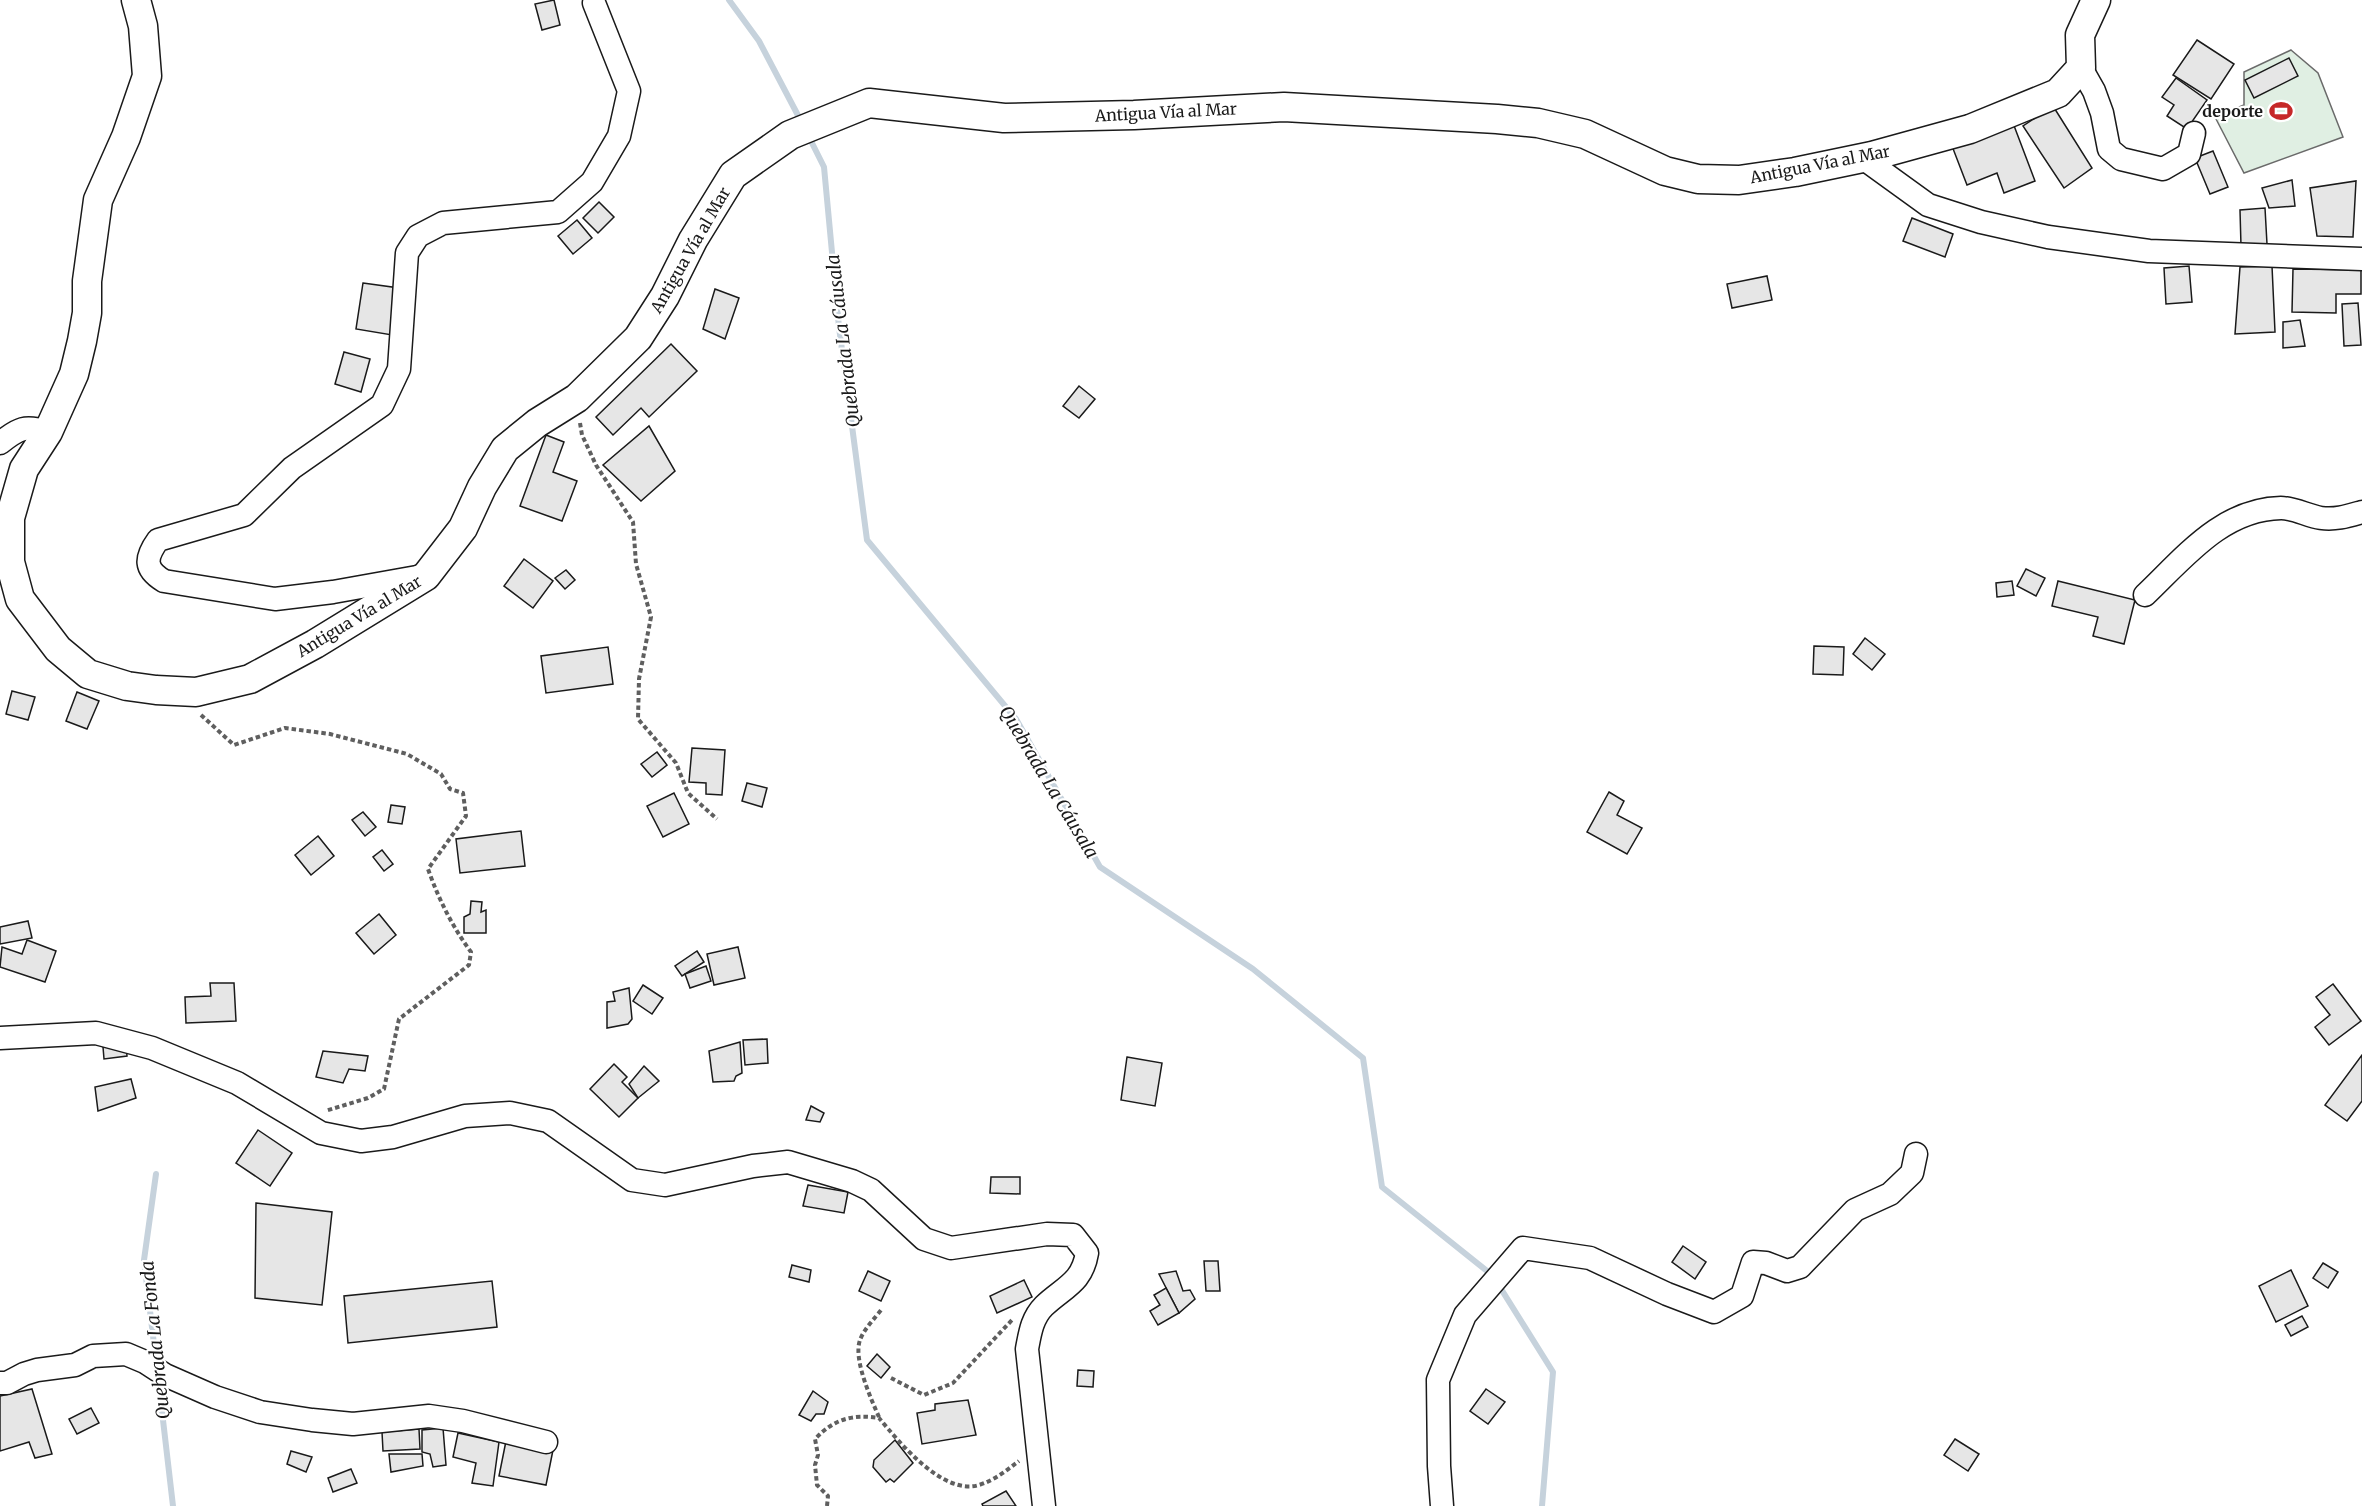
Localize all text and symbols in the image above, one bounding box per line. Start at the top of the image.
street label: Antigua Vía al Mar [1093,98,1238,126]
sports icon: deporte [2268,98,2294,124]
place label: deporte [2202,101,2263,121]
street label: Antigua Vía al Mar [1747,141,1892,188]
street label: Antigua Vía al Mar [645,183,734,317]
water label: Quebrada La Cáusala [821,253,865,429]
street label: Antigua Vía al Mar [292,571,425,662]
water label: Quebrada La Cáusala [994,702,1104,862]
water label: Quebrada La Fonda [135,1260,175,1420]

